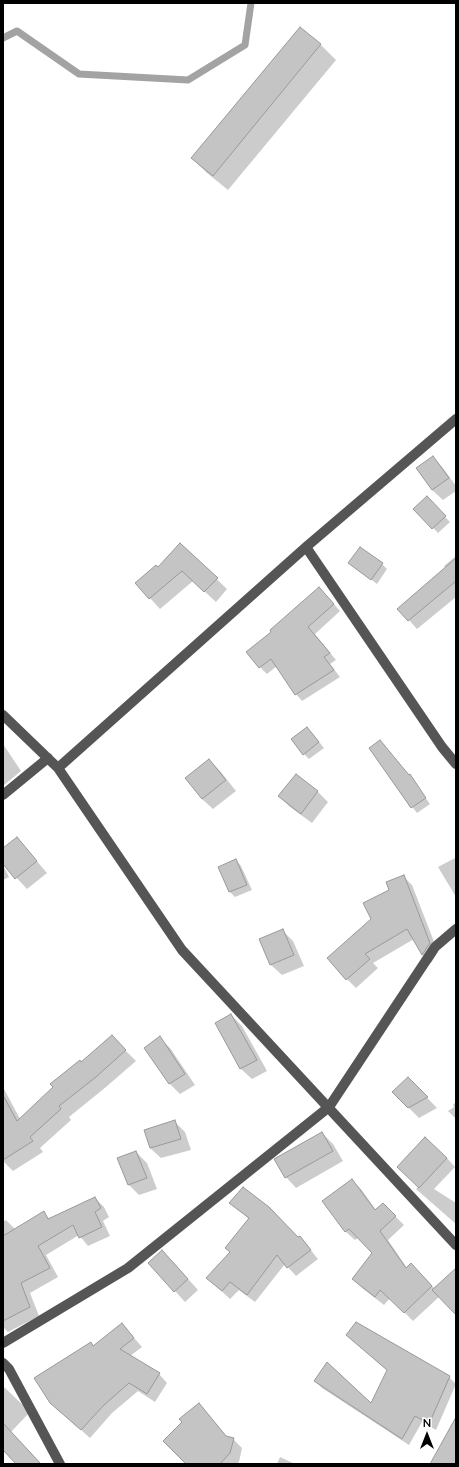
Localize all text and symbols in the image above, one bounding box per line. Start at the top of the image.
north arrow [407,1415,447,1455]
text: N [423,1416,431,1429]

